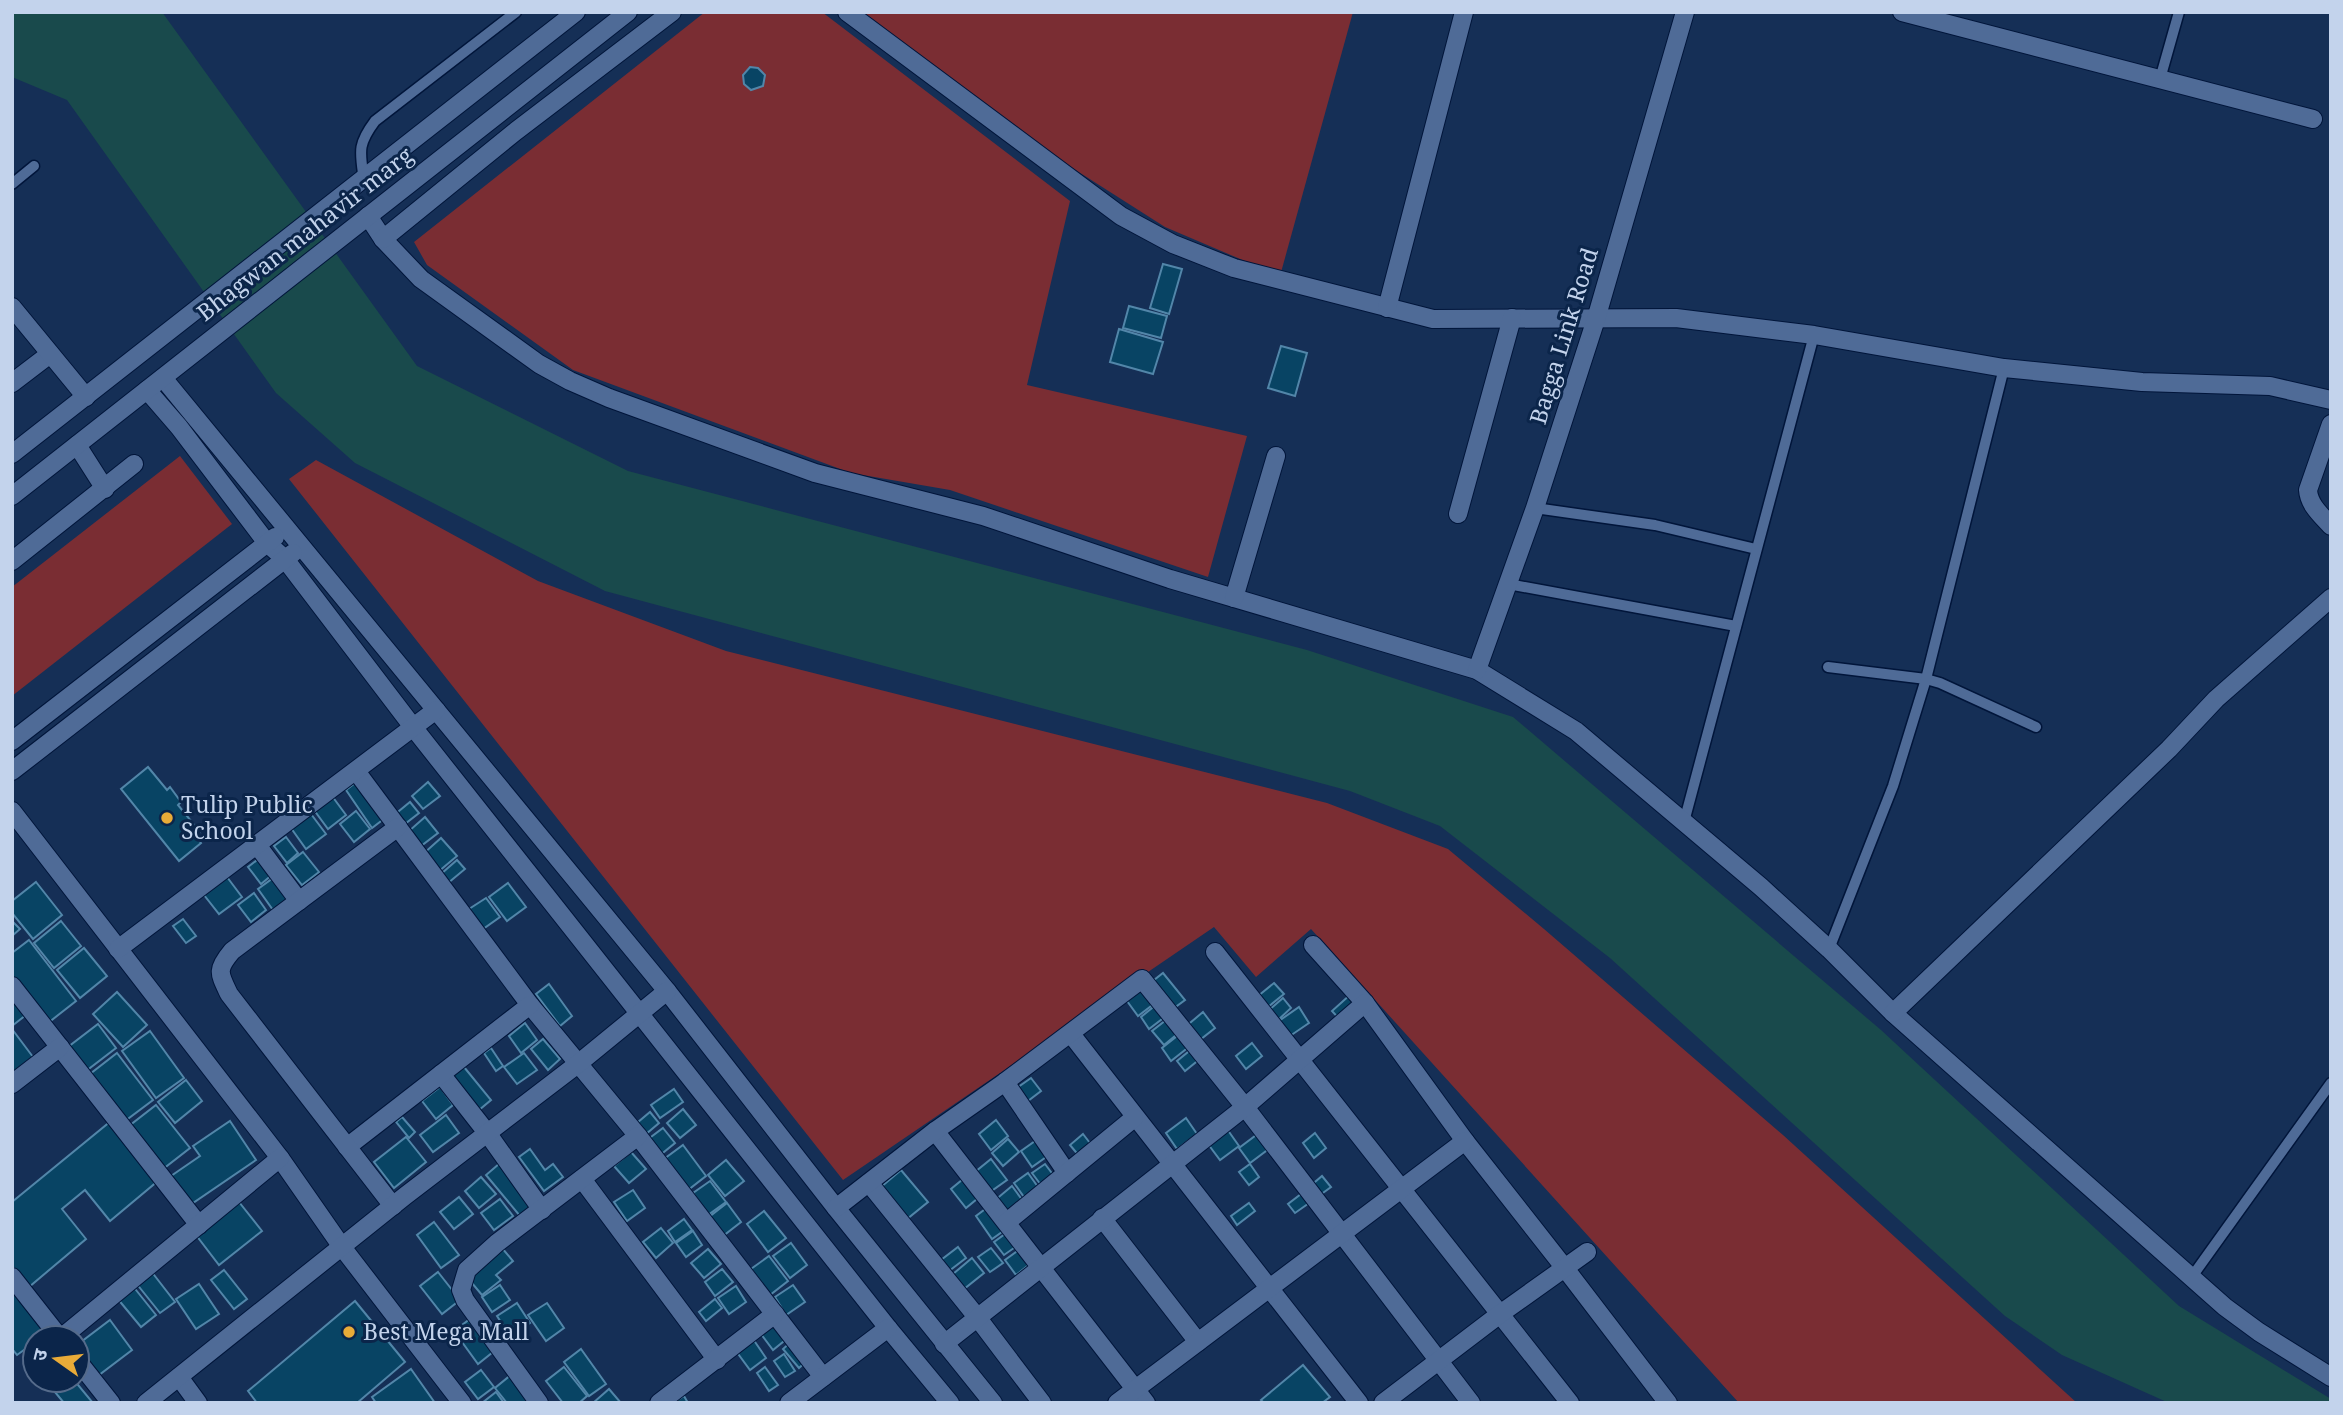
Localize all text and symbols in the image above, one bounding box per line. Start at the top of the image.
street label: Bhagwan mahavir marg [190,138,420,328]
street label: Bagga Link Road [1521,243,1605,428]
place label: Tulip Public School [181,788,313,846]
marker: Tulip Public School [159,810,175,826]
place label: Best Mega Mall [363,1315,529,1347]
north arrow [21,1324,91,1394]
marker: Best Mega Mall [341,1324,357,1340]
text: उ [26,1345,54,1363]

